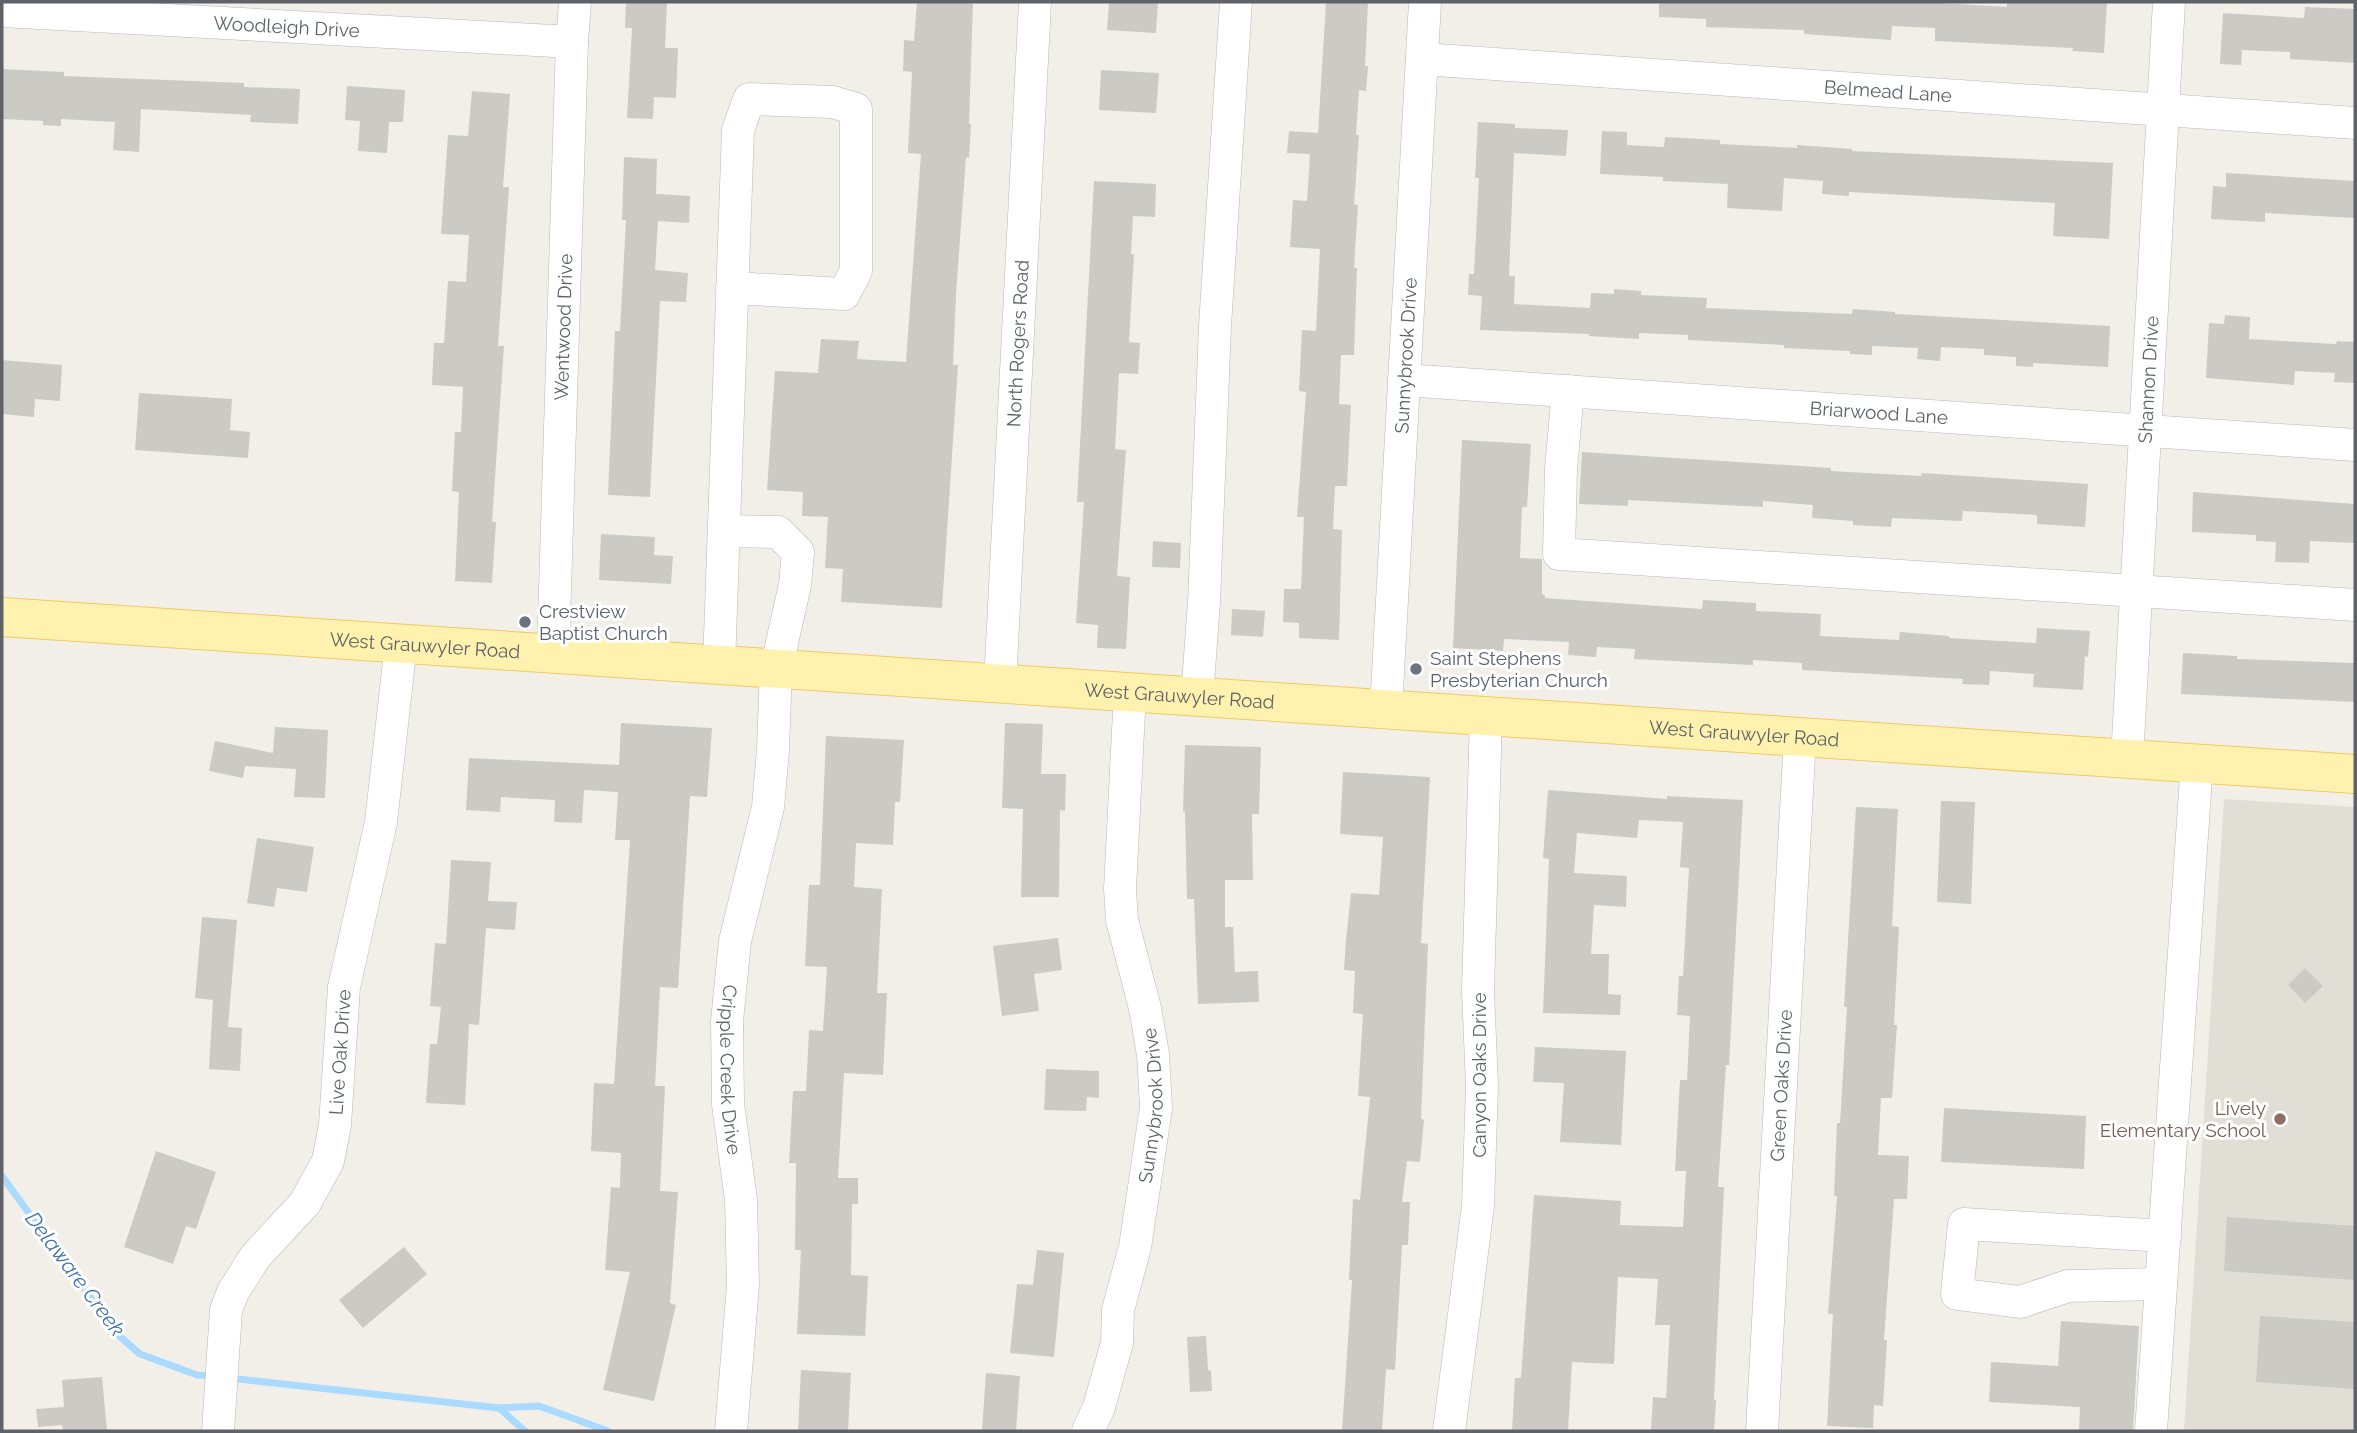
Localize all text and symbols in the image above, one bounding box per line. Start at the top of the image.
street label: Woodleigh Drive [213,12,360,41]
street label: Belmead Lane [1823,76,1953,106]
street label: Wentwood Drive [550,253,576,401]
street label: North Rogers Road [1002,259,1033,428]
street label: Sunnybrook Drive [1390,277,1421,434]
street label: Shannon Drive [2134,315,2163,444]
street label: Briarwood Lane [1809,397,1949,428]
place label: Crestview Baptist Church [539,600,668,644]
marker: Crestview Baptist Church [517,614,533,630]
street label: West Grauwyler Road [329,628,521,663]
place label: Saint Stephens Presbyterian Church [1430,647,1608,691]
marker: Saint Stephens Presbyterian Church [1408,661,1424,677]
street label: West Grauwyler Road [1083,678,1275,713]
street label: West Grauwyler Road [1648,716,1840,751]
street label: Cripple Creek Drive [716,984,746,1156]
street label: Live Oak Drive [325,989,355,1116]
street label: Canyon Oaks Drive [1468,992,1490,1158]
street label: Green Oaks Drive [1766,1009,1796,1162]
street label: Sunnybrook Drive [1134,1026,1167,1185]
place label: Lively Elementary School [2100,1097,2267,1141]
marker: Lively Elementary School [2272,1111,2288,1127]
water label: Delaware Creek [20,1206,130,1341]

